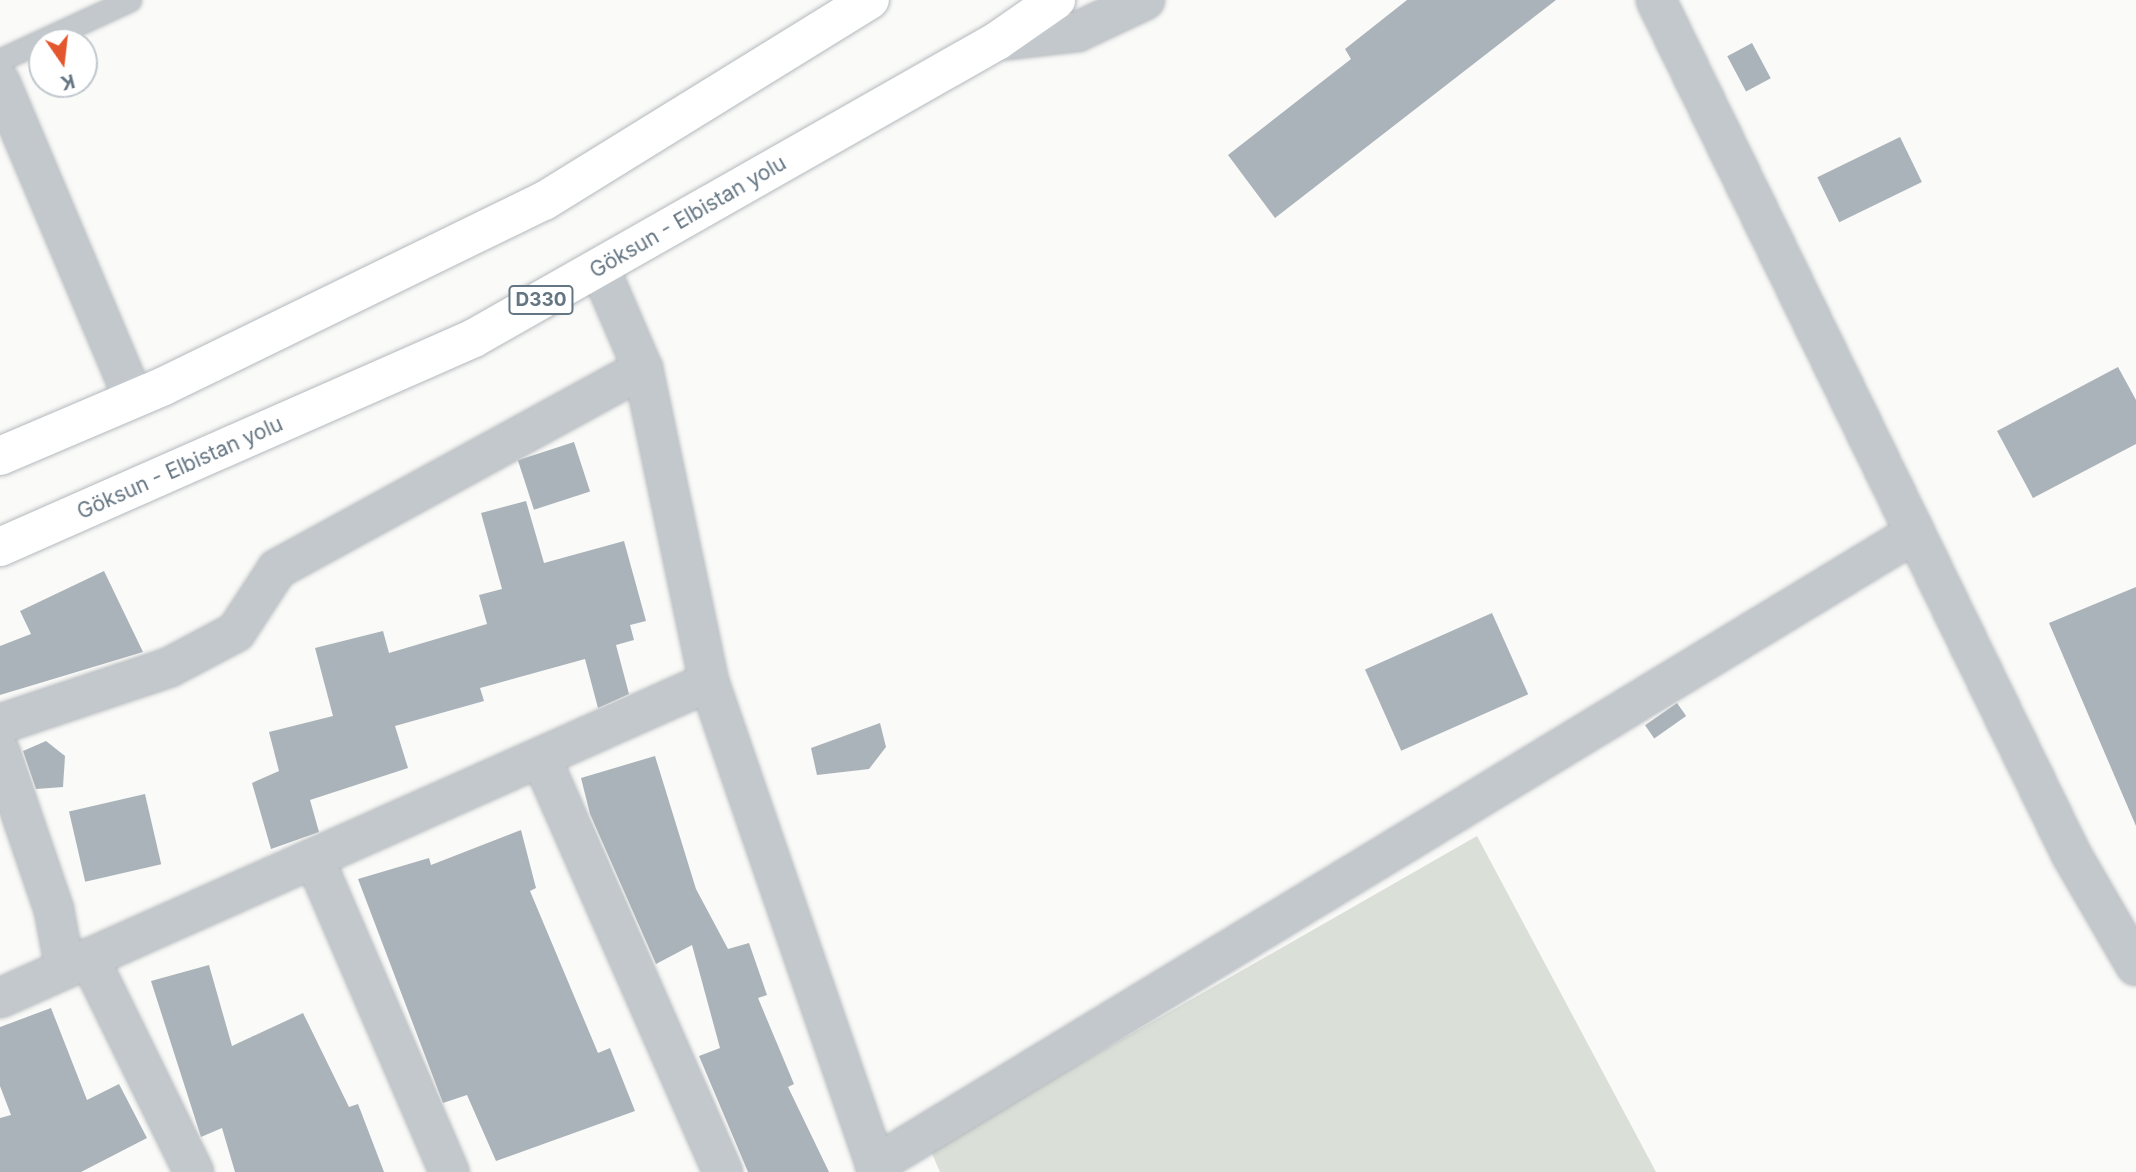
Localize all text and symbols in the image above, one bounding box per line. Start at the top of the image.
north arrow [28,28,98,98]
text: K [58,69,77,95]
street label: Göksun - Elbistan yolu [585,150,791,284]
road number: D330 [508,284,574,316]
street label: Göksun - Elbistan yolu [73,411,287,525]

